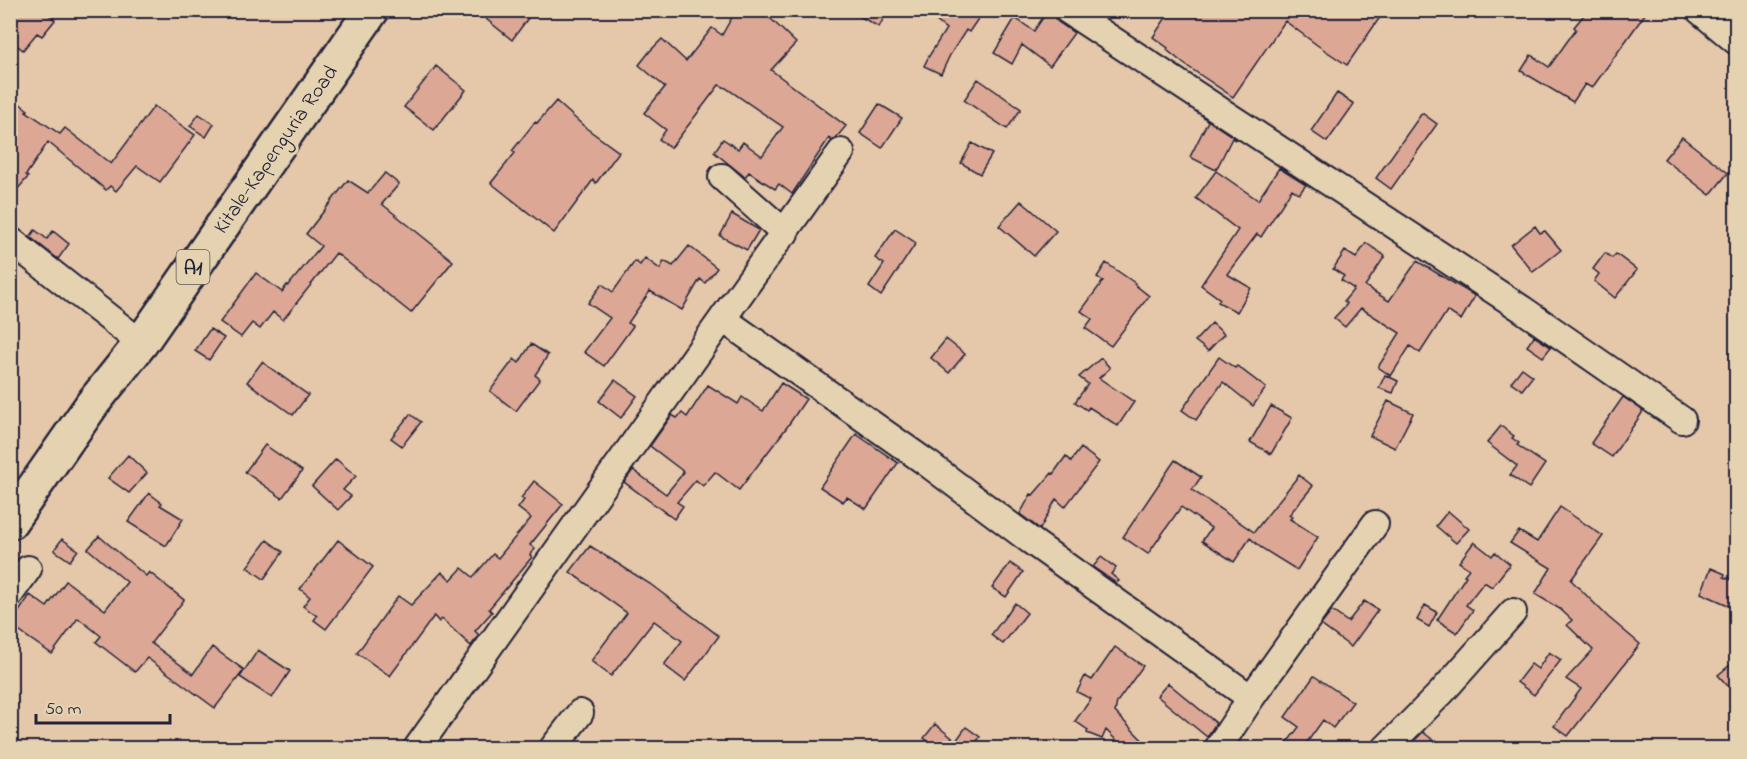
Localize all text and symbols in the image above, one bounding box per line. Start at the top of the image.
street label: Kitale-Kapenguria Road [207,60,348,242]
road number: A1 [176,250,210,284]
scale bar [36,687,170,725]
text: 50 m [45,697,82,723]

